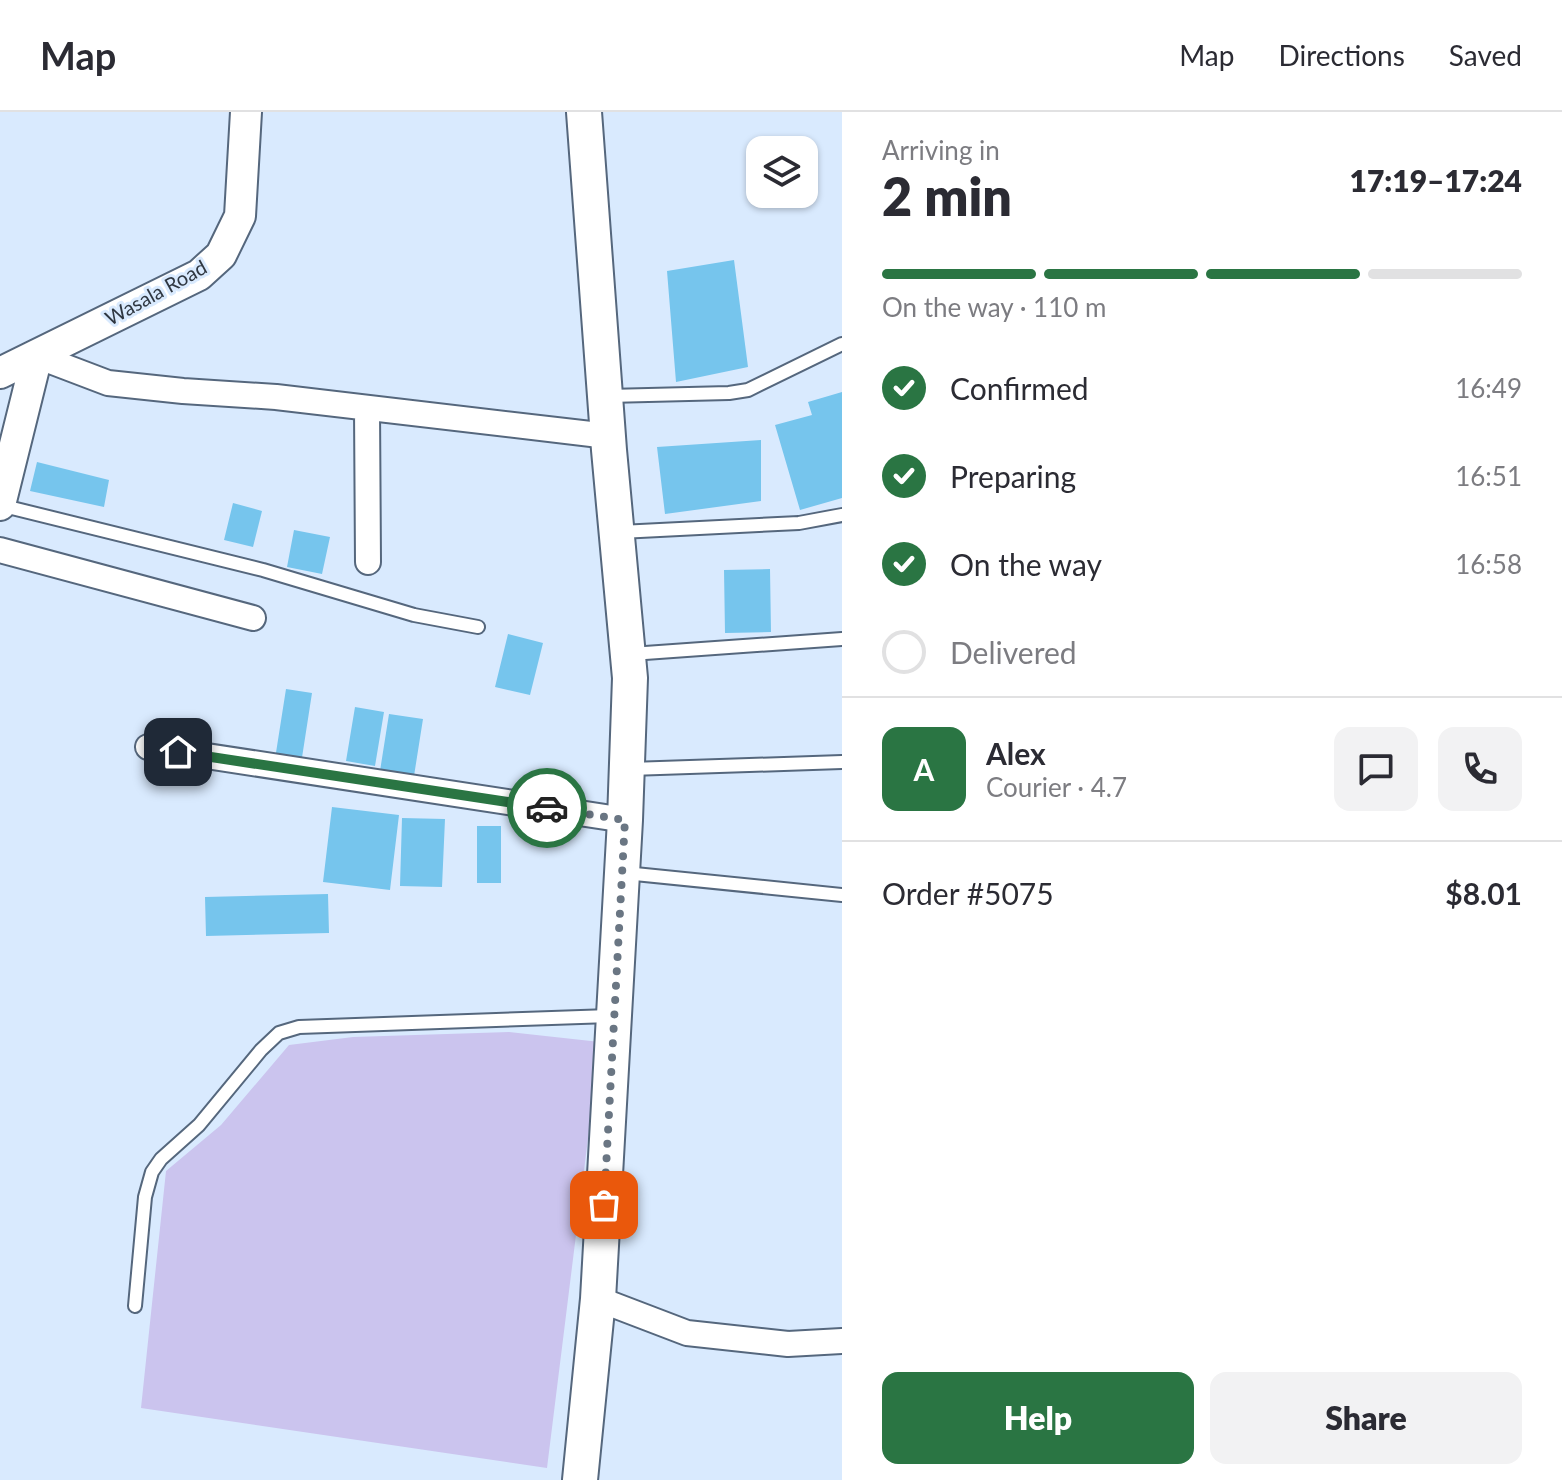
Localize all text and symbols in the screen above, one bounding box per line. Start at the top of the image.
text: Map [40,32,116,78]
text: Map [1179,38,1234,72]
text: Directions [1278,38,1405,72]
text: Saved [1449,38,1522,72]
text: Arriving in [882,134,1000,166]
map controls [746,136,818,208]
button: layers [746,136,818,208]
text: 17:19–17:24 [1349,162,1522,198]
text: 2 min [882,165,1012,227]
street label: Wasala Road [101,254,210,330]
text: On the way · 110 m [882,291,1106,323]
icon: check [882,366,926,410]
text: Confirmed [950,370,1089,406]
text: 16:49 [1455,372,1522,404]
icon: check [882,454,926,498]
text: Preparing [950,458,1076,494]
text: 16:51 [1455,460,1522,492]
icon: check [882,542,926,586]
text: On the way [950,546,1102,582]
text: 16:58 [1455,548,1522,580]
text: Delivered [950,634,1077,670]
pin [144,718,212,786]
button: chat [1334,727,1418,811]
button: phone [1438,727,1522,811]
icon: home [156,730,200,774]
text: Alex [986,735,1046,771]
text: A [914,751,934,787]
courier [507,768,587,848]
text: Courier · 4.7 [986,771,1127,803]
icon: car [525,786,569,830]
text: Order #5075 [882,875,1054,911]
text: $8.01 [1445,875,1522,911]
pin [570,1171,638,1239]
icon: bag [582,1183,626,1227]
button: Help [882,1372,1194,1464]
button: Share [1210,1372,1522,1464]

